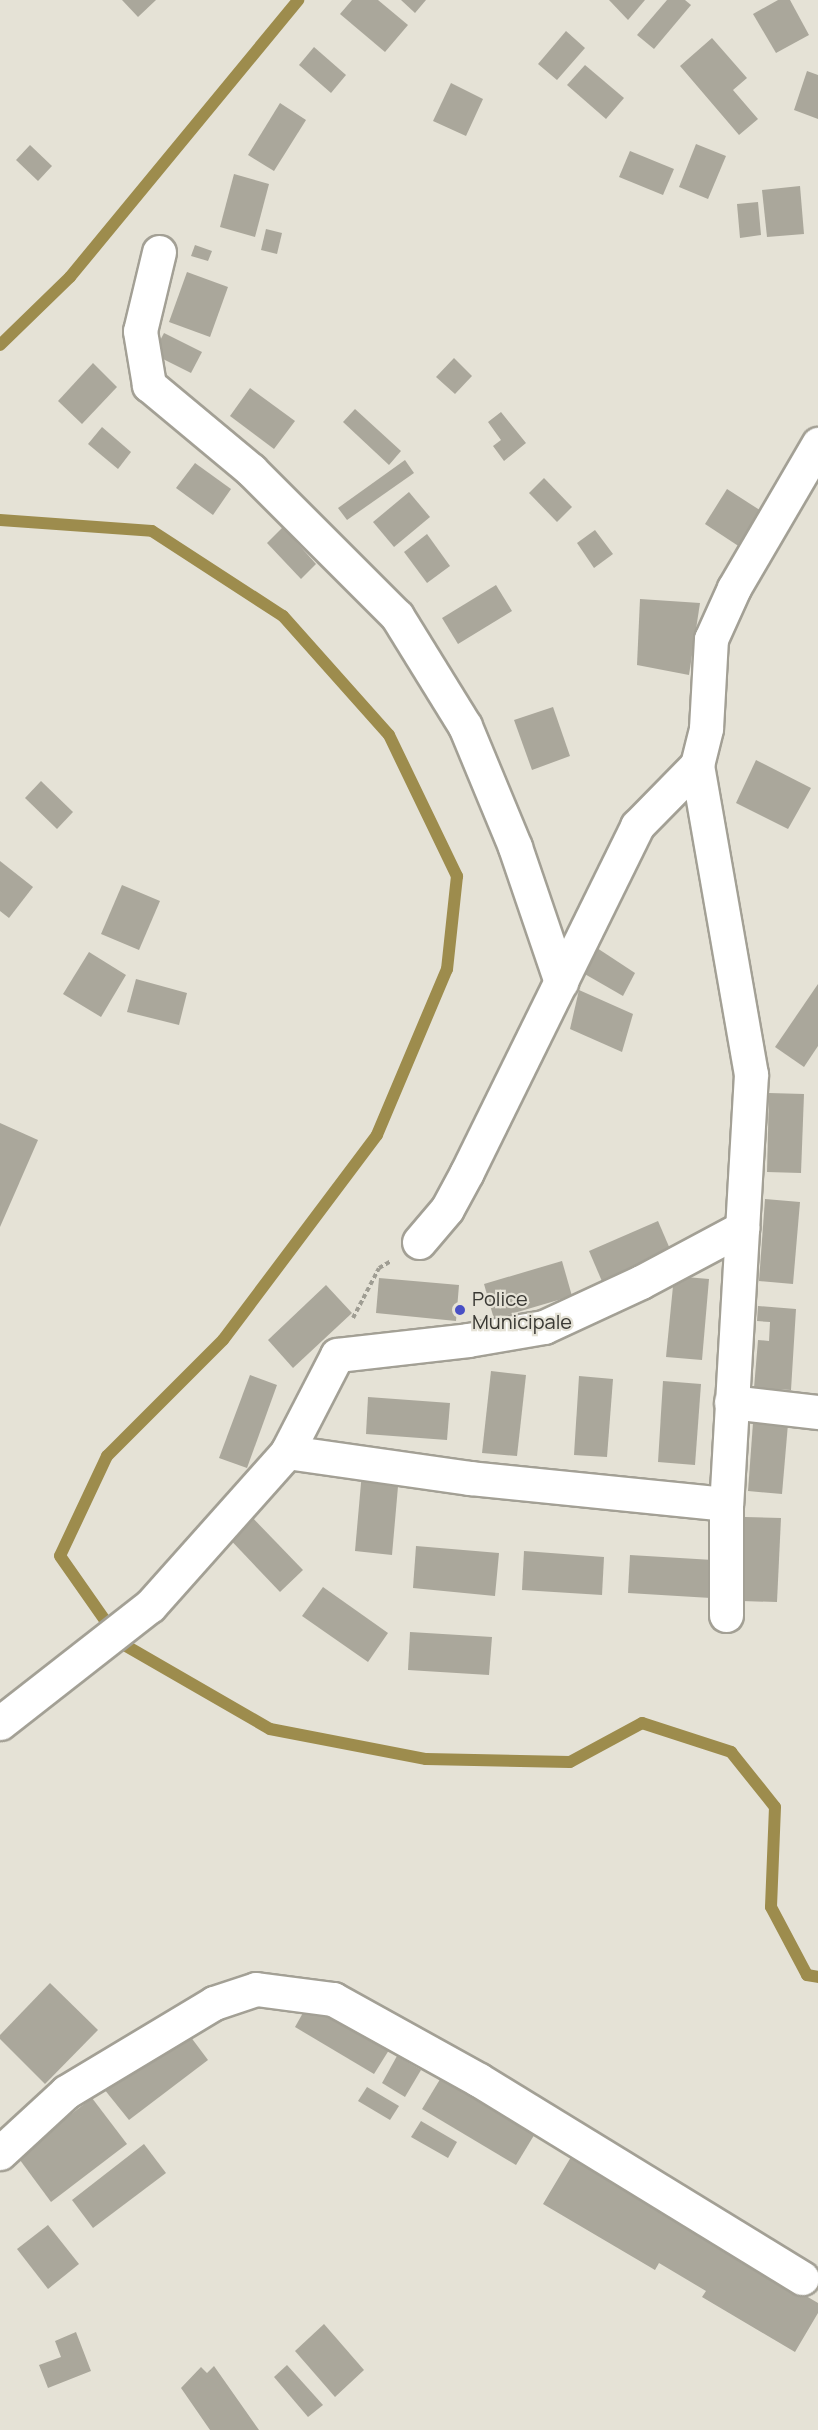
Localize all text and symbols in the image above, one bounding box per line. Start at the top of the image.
place label: Police Municipale [472,1286,572,1333]
marker: Police Municipale [453,1303,467,1317]

